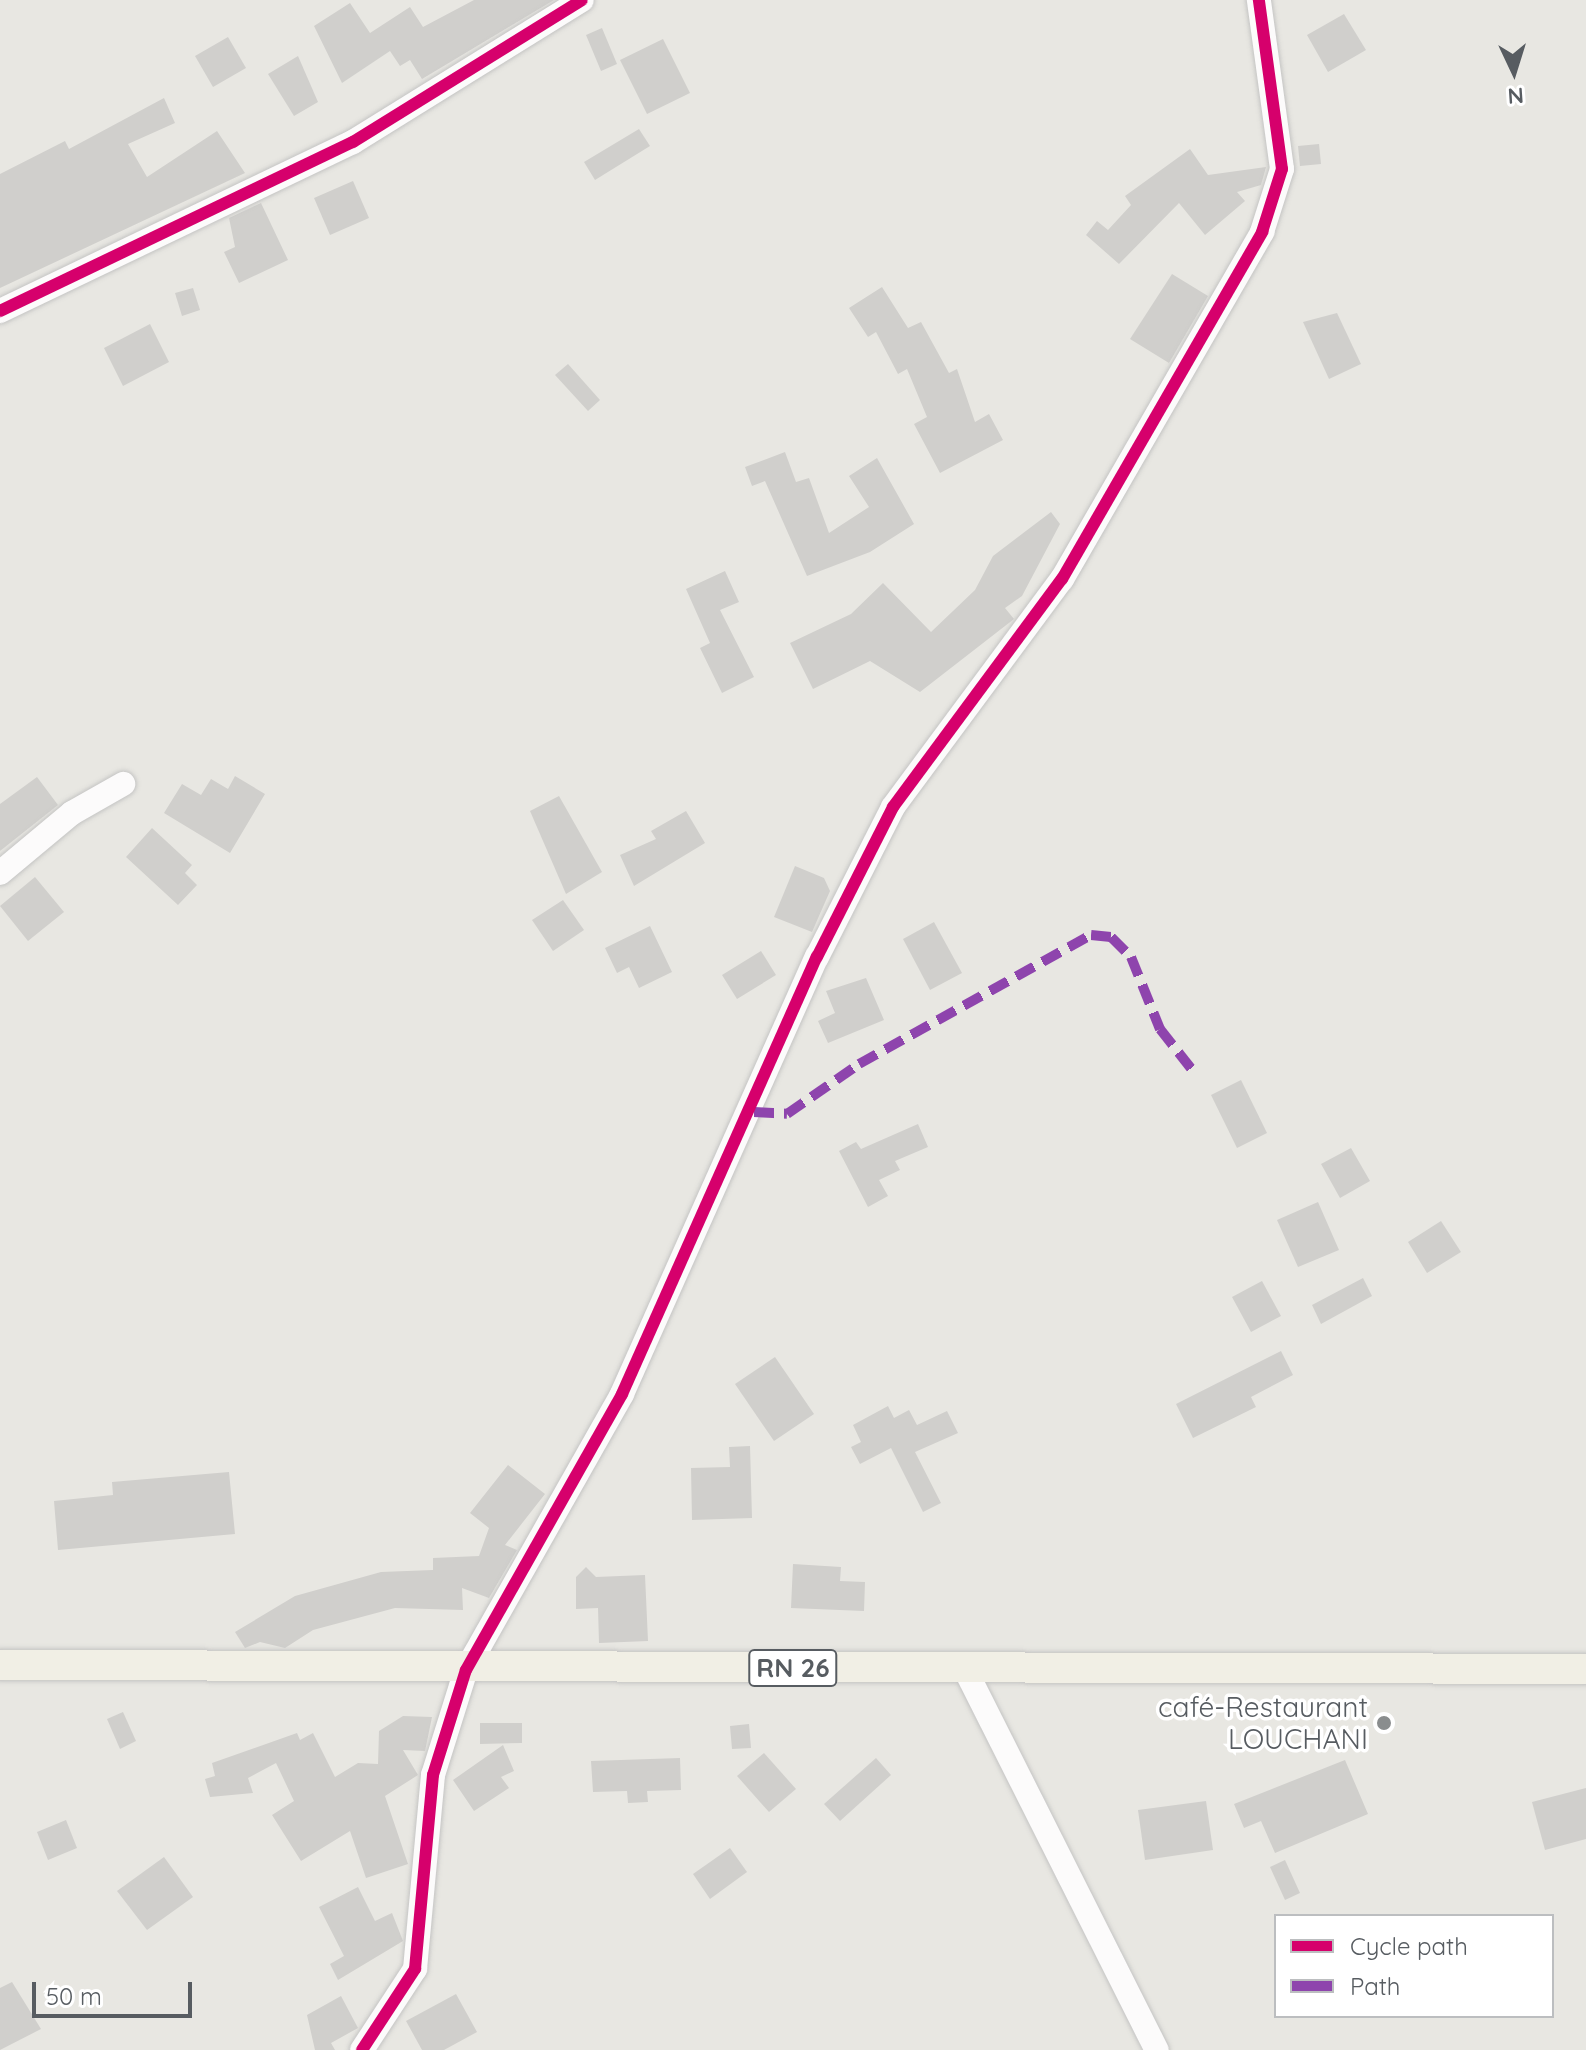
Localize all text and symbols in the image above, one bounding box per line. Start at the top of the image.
north arrow [1474,32,1554,112]
text: N [1507,81,1525,110]
road number: RN 26 [747,1646,839,1690]
place label: café-Restaurant LOUCHANI [1158,1690,1368,1756]
marker: café-Restaurant LOUCHANI [1375,1714,1393,1732]
legend [1274,1914,1554,2018]
text: Cycle path [1350,1931,1468,1961]
scale bar [36,1966,196,2016]
text: Path [1350,1971,1401,2001]
text: 50 m [46,1981,102,2011]

